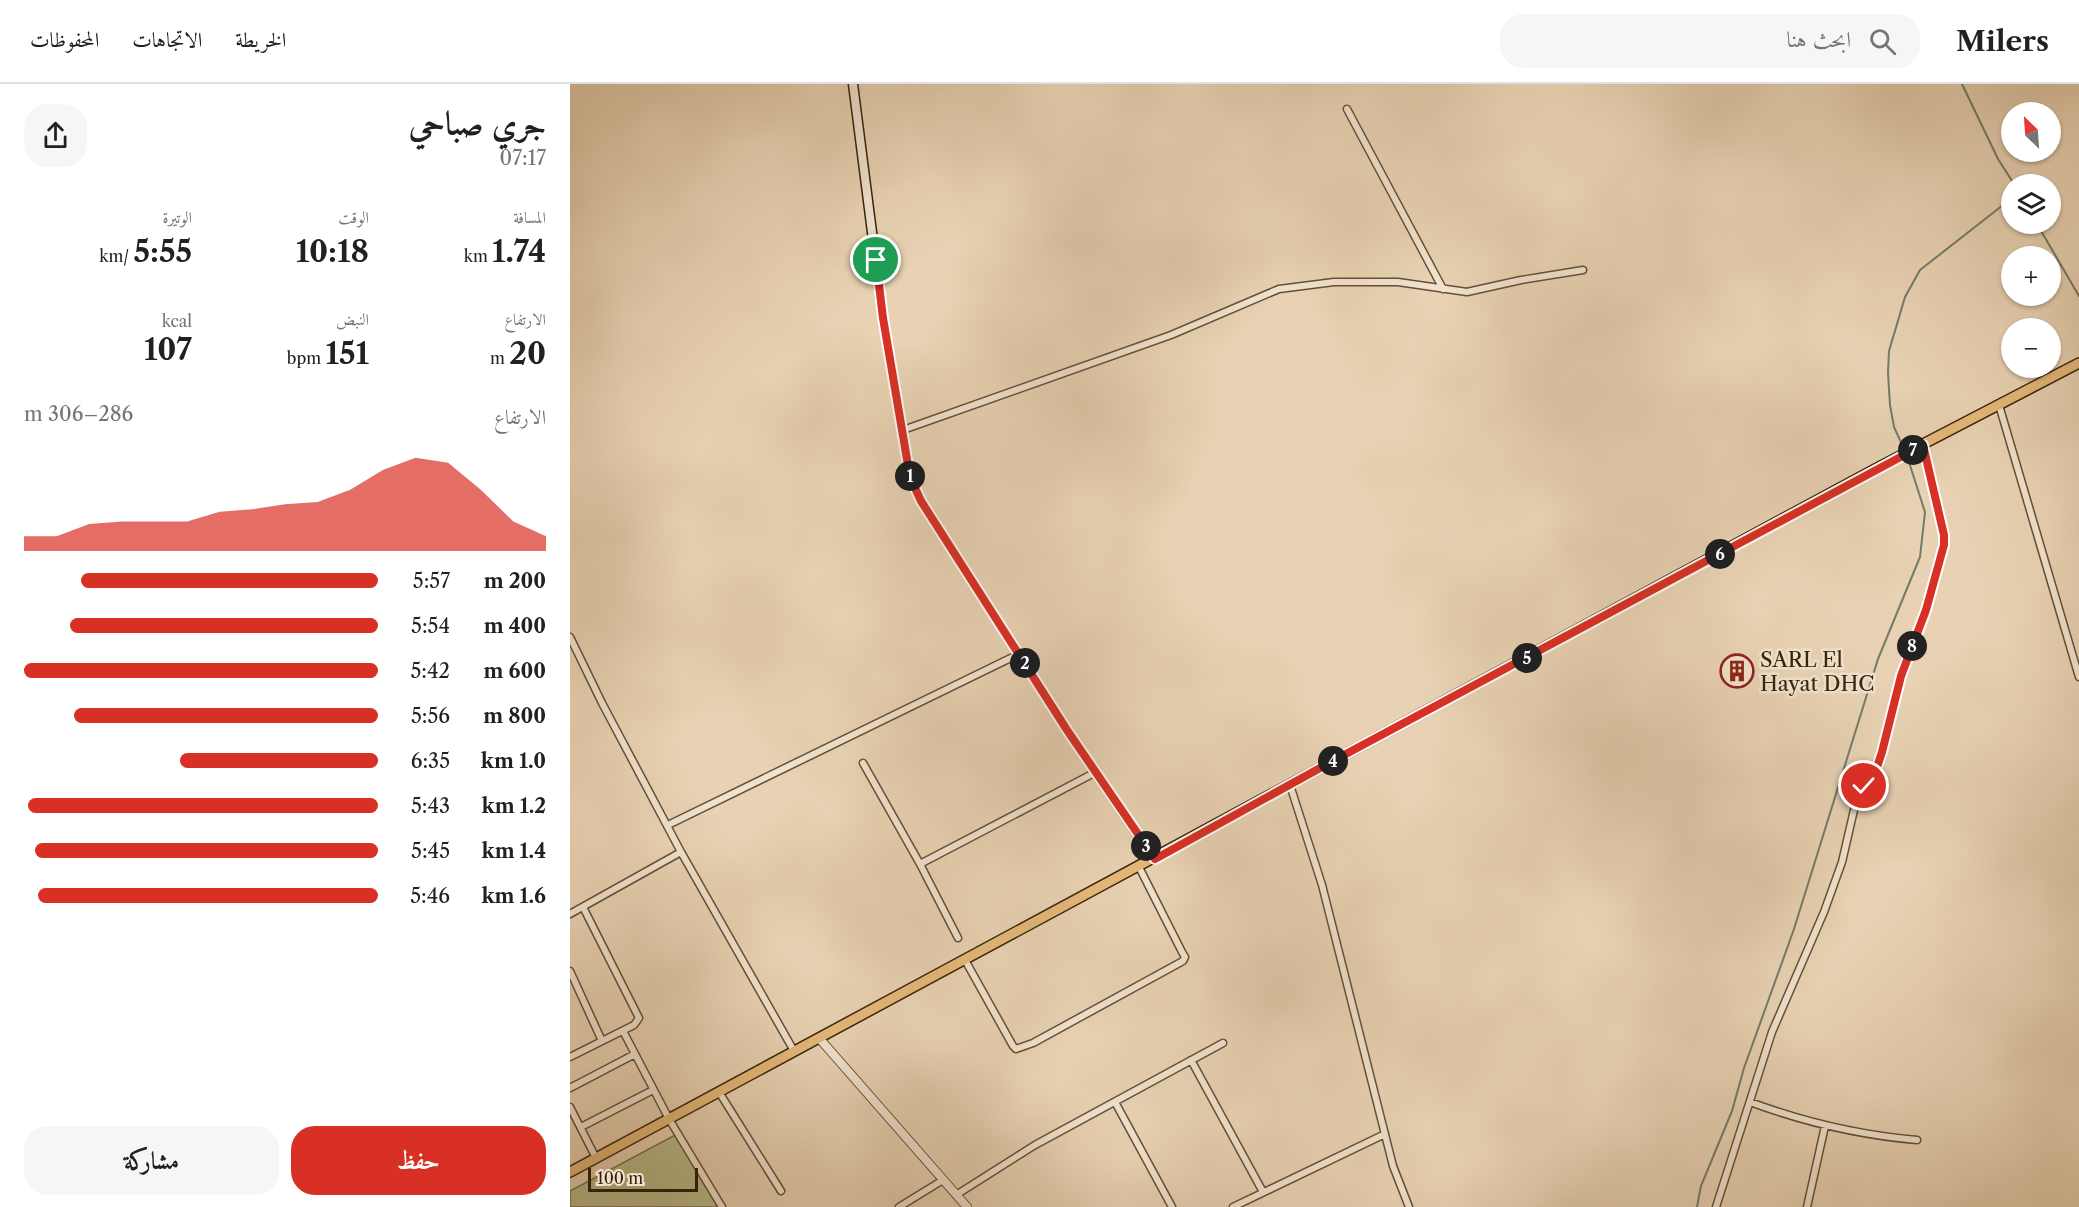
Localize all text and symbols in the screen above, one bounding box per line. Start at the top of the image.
search box [1500,14,1920,68]
text: Milers [1956,24,2049,58]
icon: search [1866,25,1899,58]
text: ابحث هنا [1786,26,1851,53]
text: المحفوظات [30,27,99,52]
text: الاتجاهات [132,27,202,52]
text: الخريطة [235,27,286,52]
north arrow [2001,102,2061,162]
map controls [2001,102,2061,378]
text: جري صباحي [409,103,546,144]
button: share [24,104,87,167]
text: 07:17 [500,146,546,170]
button: layers [2001,174,2061,234]
text: الوتيرة [162,207,192,227]
text: الوقت [338,207,369,227]
text: المسافة [513,207,546,227]
text: 5:55 [133,233,192,270]
text: 10:18 [296,233,369,270]
text: 1.74 [492,233,546,270]
pin [850,234,901,285]
icon: arrive [859,243,892,276]
text: /km [99,246,133,266]
text: km [464,246,492,266]
button: + [2001,246,2061,306]
text: النبض [336,309,369,329]
text: الارتفاع [504,309,546,329]
text: kcal [162,311,192,331]
button: − [2001,318,2061,378]
text: 107 [144,331,192,368]
text: 151 [325,335,369,372]
text: 20 [509,335,546,372]
text: bpm [287,348,325,368]
text: m [490,348,509,368]
text: 286–306 m [24,402,133,426]
text: الارتفاع [494,405,546,429]
pin: 7 [1898,435,1928,465]
text: 7 [1909,440,1917,460]
pin: 1 [895,461,925,491]
text: 1 [906,466,914,486]
pin: 6 [1705,539,1735,569]
text: 6 [1715,544,1725,564]
text: 5:57 [413,569,450,593]
text: 200 m [484,569,546,593]
text: 5:54 [411,614,450,638]
text: 400 m [484,614,546,638]
pin: 8 [1897,631,1927,661]
text: 8 [1907,636,1917,656]
pin: 5 [1512,643,1542,673]
place label: SARL El Hayat DHC [1760,647,1874,696]
pin: 2 [1010,648,1040,678]
text: 5 [1523,648,1531,668]
text: 2 [1020,653,1030,673]
building icon: SARL El Hayat DHC [1719,653,1755,689]
text: 5:42 [410,659,450,683]
text: 600 m [484,659,546,683]
text: 5:56 [411,704,450,728]
text: 800 m [483,704,546,728]
pin: 4 [1318,746,1348,776]
text: 6:35 [411,749,450,773]
text: 1.0 km [481,749,546,773]
text: 4 [1328,751,1338,771]
pin [1838,760,1889,811]
icon: check [1847,769,1880,802]
text: 5:43 [411,794,450,818]
text: 1.2 km [482,794,546,818]
pin: 3 [1131,831,1161,861]
text: 3 [1141,836,1151,856]
text: 5:45 [411,839,450,863]
text: 1.4 km [481,839,546,863]
text: 5:46 [410,884,450,908]
text: 1.6 km [481,884,546,908]
button: مشاركة [24,1126,279,1195]
button: حفظ [291,1126,546,1195]
scale bar [588,1165,698,1192]
text: 100 m [597,1168,643,1188]

